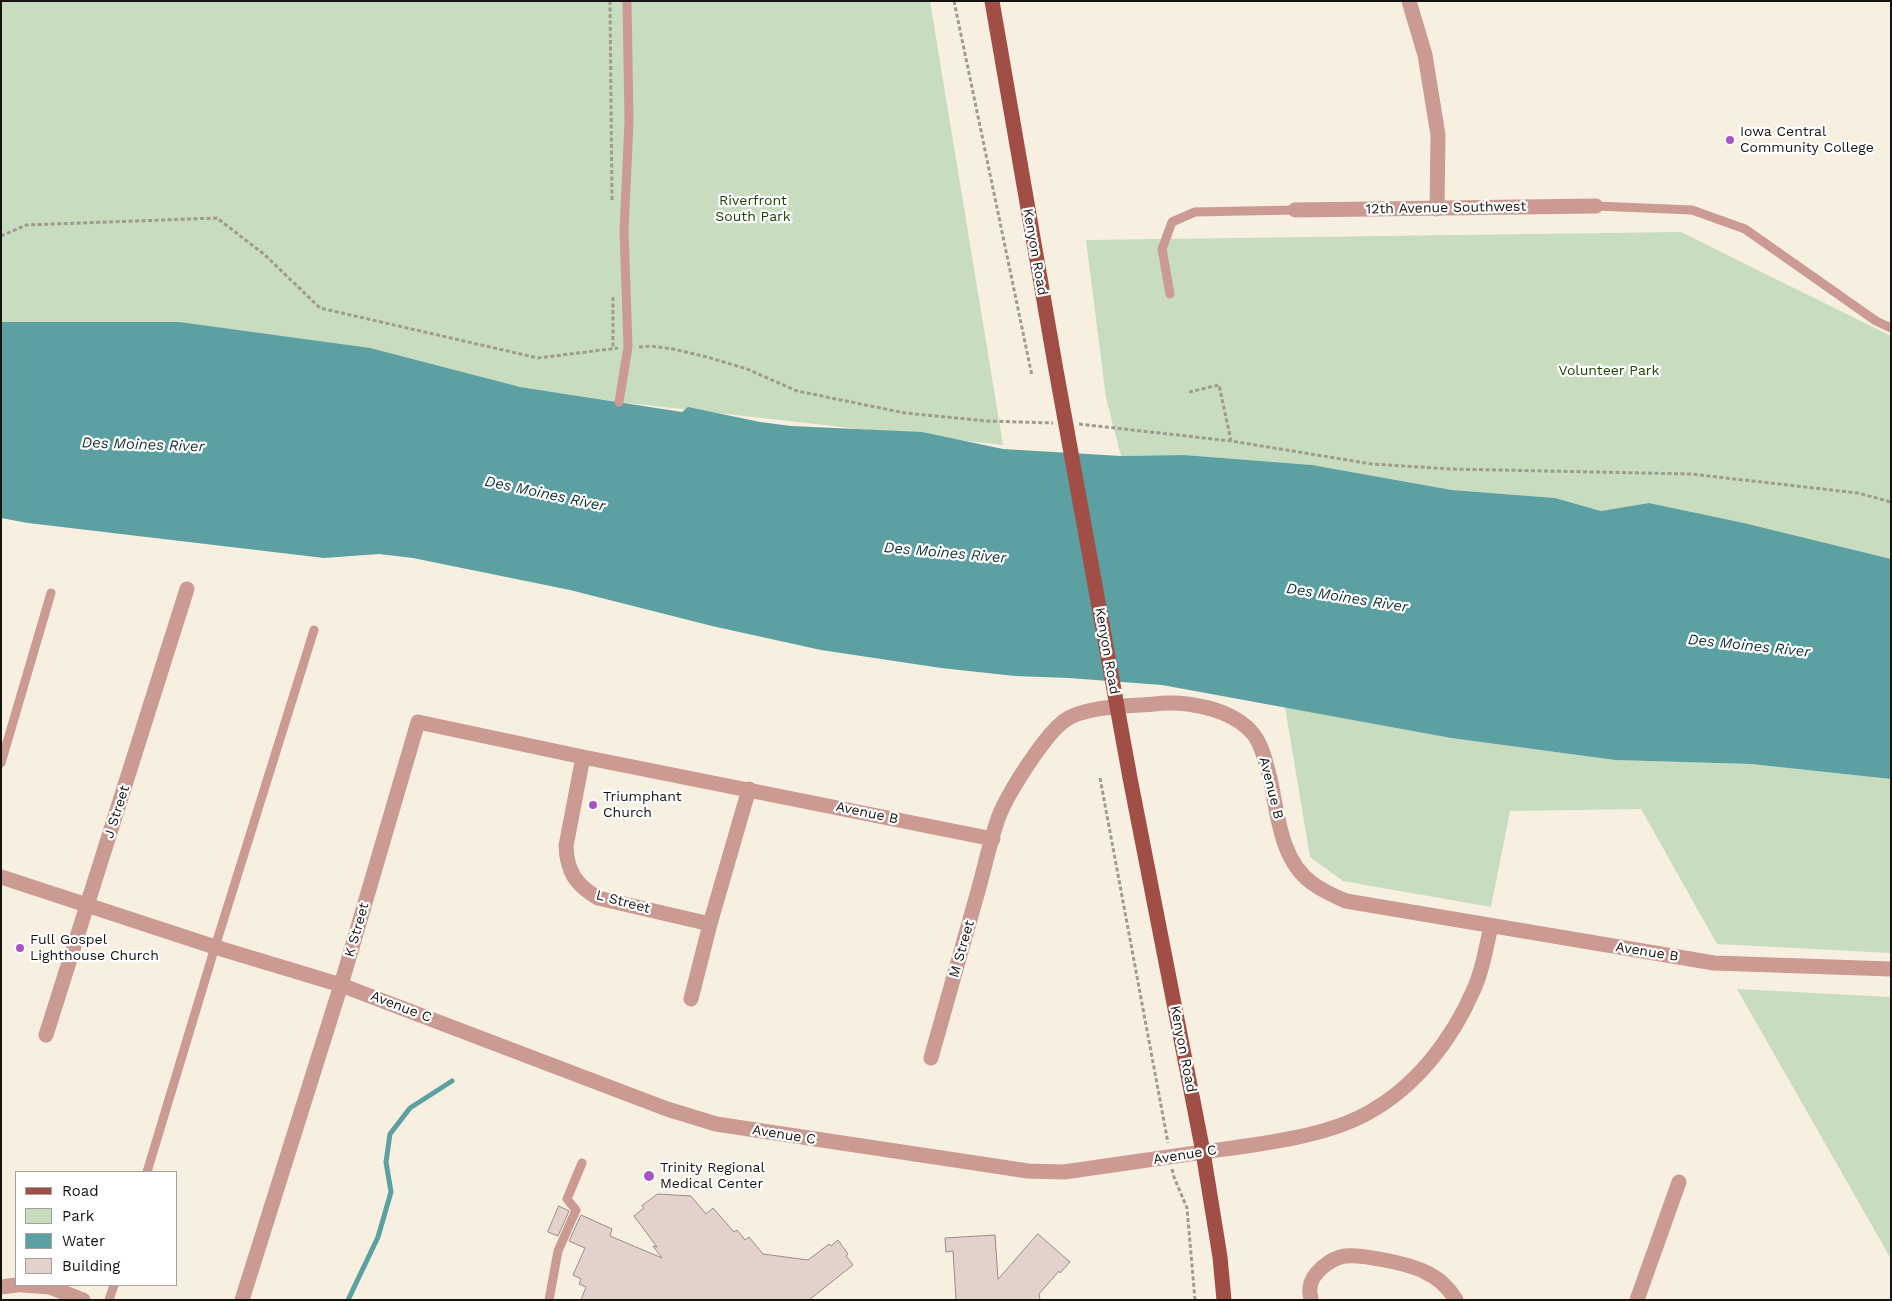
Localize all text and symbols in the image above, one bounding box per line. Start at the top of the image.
place label: Iowa Central Community College [1740,124,1874,156]
marker: Iowa Central Community College [1724,134,1736,146]
park label: Riverfront South Park [715,193,791,226]
street label: 12th Avenue Southwest [1366,198,1526,218]
street label: Kenyon Road [1019,207,1051,297]
park label: Volunteer Park [1559,363,1659,379]
water label: Des Moines River [81,434,205,456]
water label: Des Moines River [483,472,607,516]
water label: Des Moines River [883,539,1007,567]
water label: Des Moines River [1285,580,1409,616]
street label: Kenyon Road [1091,606,1123,696]
water label: Des Moines River [1687,631,1811,661]
street label: Avenue B [1255,755,1287,821]
street label: J Street [101,783,133,841]
place label: Triumphant Church [603,789,682,822]
street label: Avenue B [834,798,900,828]
marker: Triumphant Church [587,799,599,811]
street label: L Street [594,887,652,917]
street label: K Street [341,901,373,959]
street label: M Street [946,918,978,980]
place label: Full Gospel Lighthouse Church [30,932,159,964]
street label: Avenue B [1614,939,1680,965]
marker: Full Gospel Lighthouse Church [14,942,26,954]
street label: Avenue C [368,988,434,1026]
street label: Kenyon Road [1166,1004,1200,1094]
street label: Avenue C [751,1122,817,1148]
street label: Avenue C [1152,1142,1218,1168]
place label: Trinity Regional Medical Center [660,1160,765,1192]
marker: Trinity Regional Medical Center [642,1169,656,1183]
legend [15,1171,178,1286]
text: Road [62,1182,99,1200]
text: Park [62,1207,94,1225]
text: Water [62,1232,105,1250]
text: Building [62,1257,120,1275]

